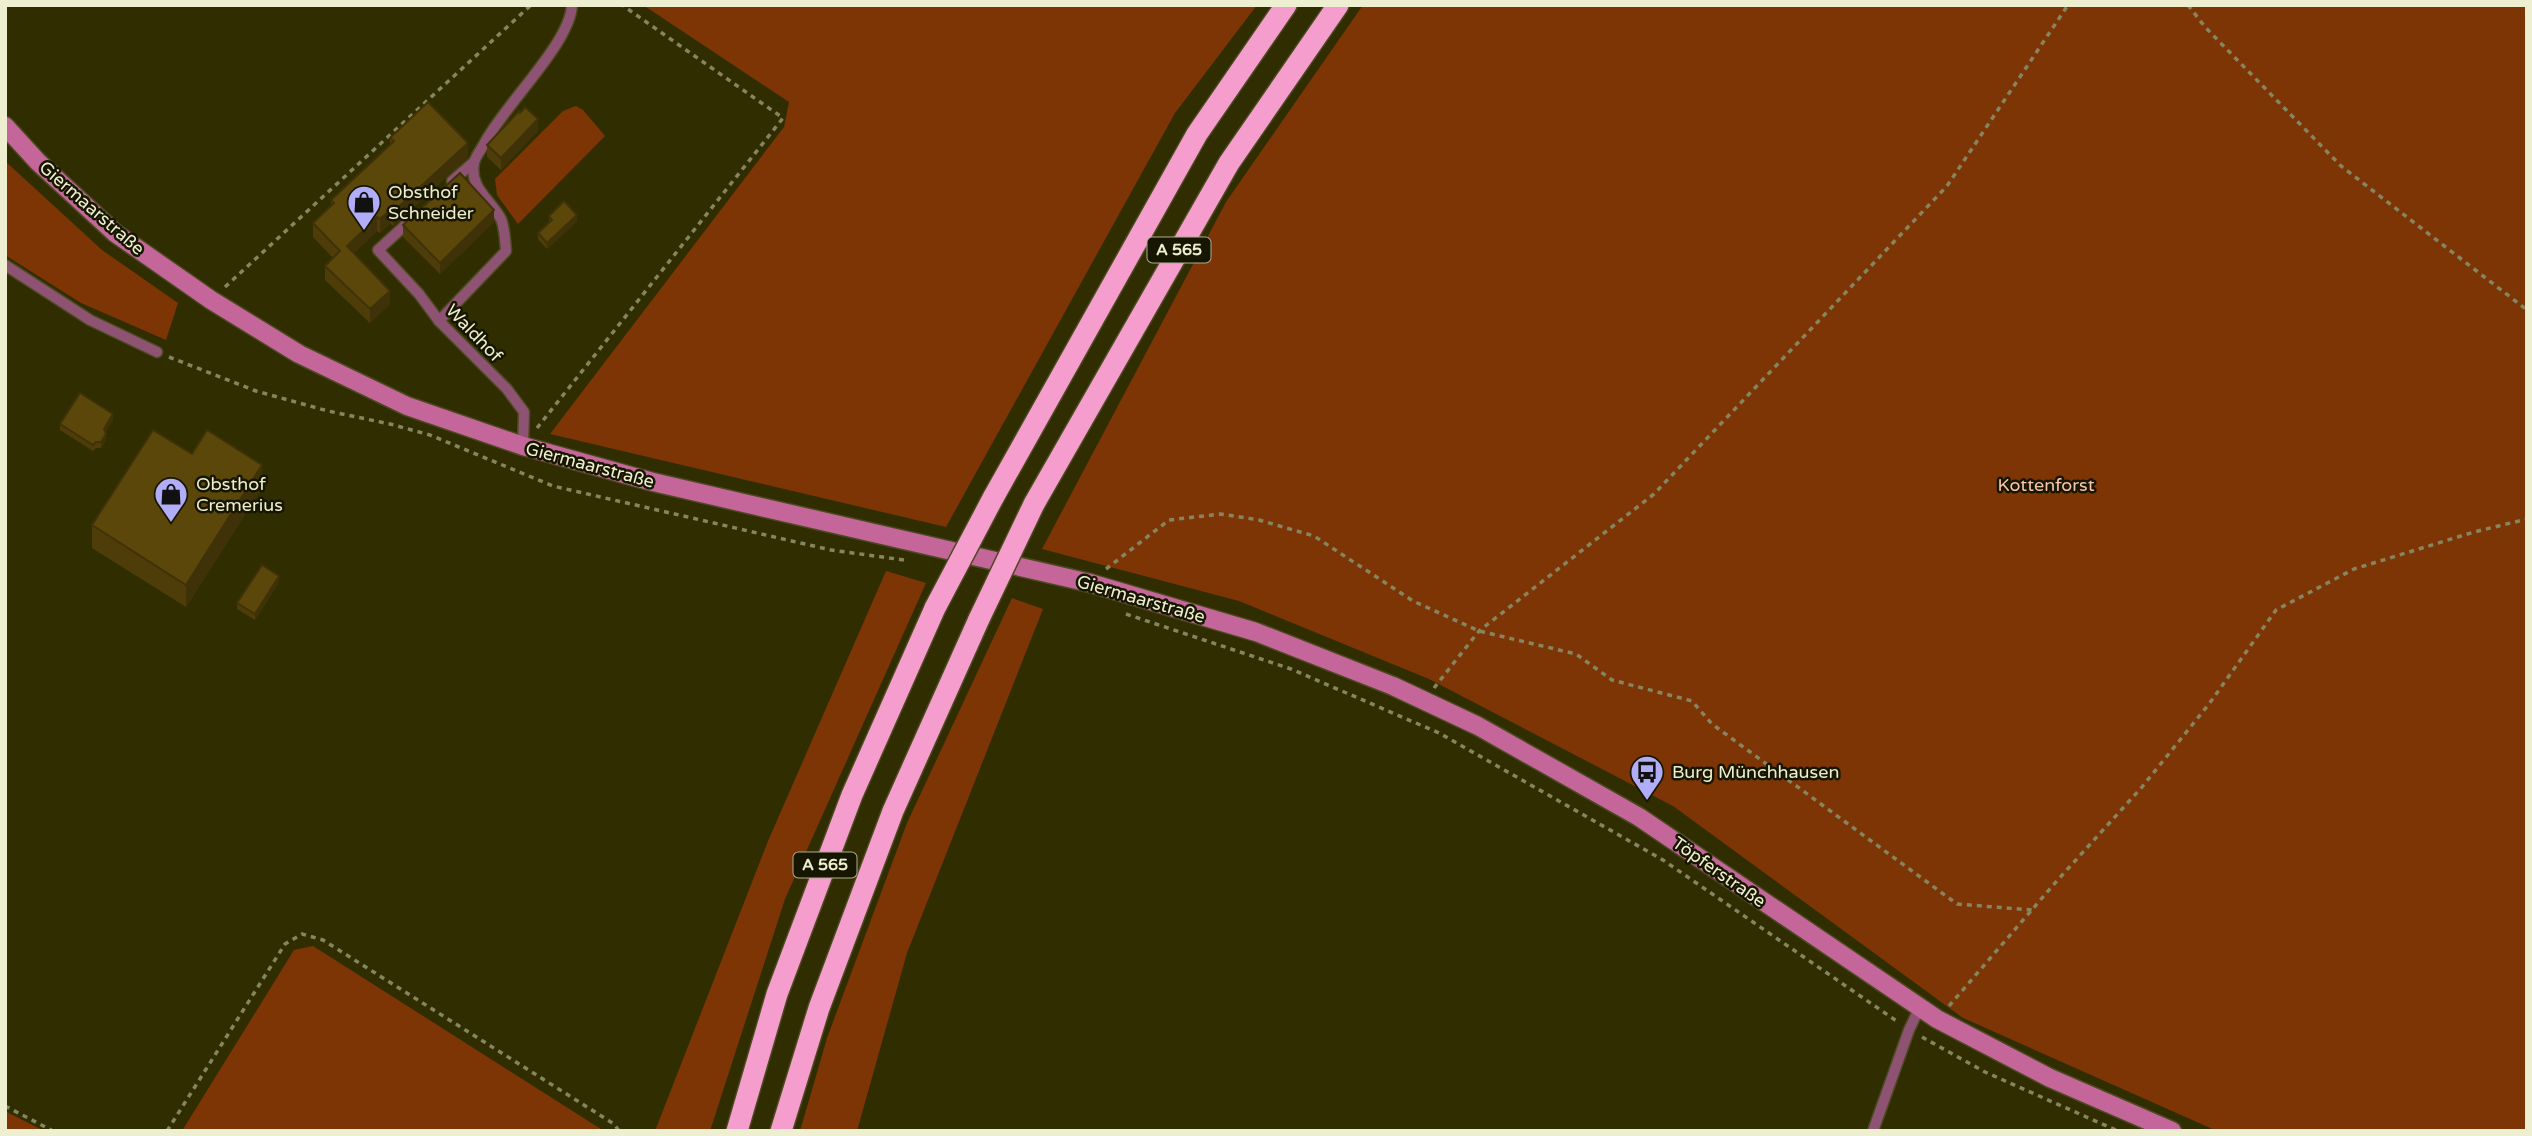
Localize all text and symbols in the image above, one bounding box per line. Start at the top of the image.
street label: Giermaarstraße [35,156,149,260]
place label: Obsthof Schneider [388,181,474,224]
shop icon: Obsthof Schneider [345,183,383,232]
road number: A 565 [1148,238,1210,262]
street label: Waldhof [441,299,507,367]
street label: Giermaarstraße [523,437,657,493]
place label: Obsthof Cremerius [196,473,283,516]
park label: Kottenforst [1997,474,2095,496]
shop icon: Obsthof Cremerius [152,475,190,524]
street label: Giermaarstraße [1074,570,1208,628]
bus stop icon: Burg Münchhausen [1628,753,1666,802]
place label: Burg Münchhausen [1672,761,1839,783]
street label: Töpferstraße [1668,832,1770,912]
road number: A 565 [794,852,856,878]

